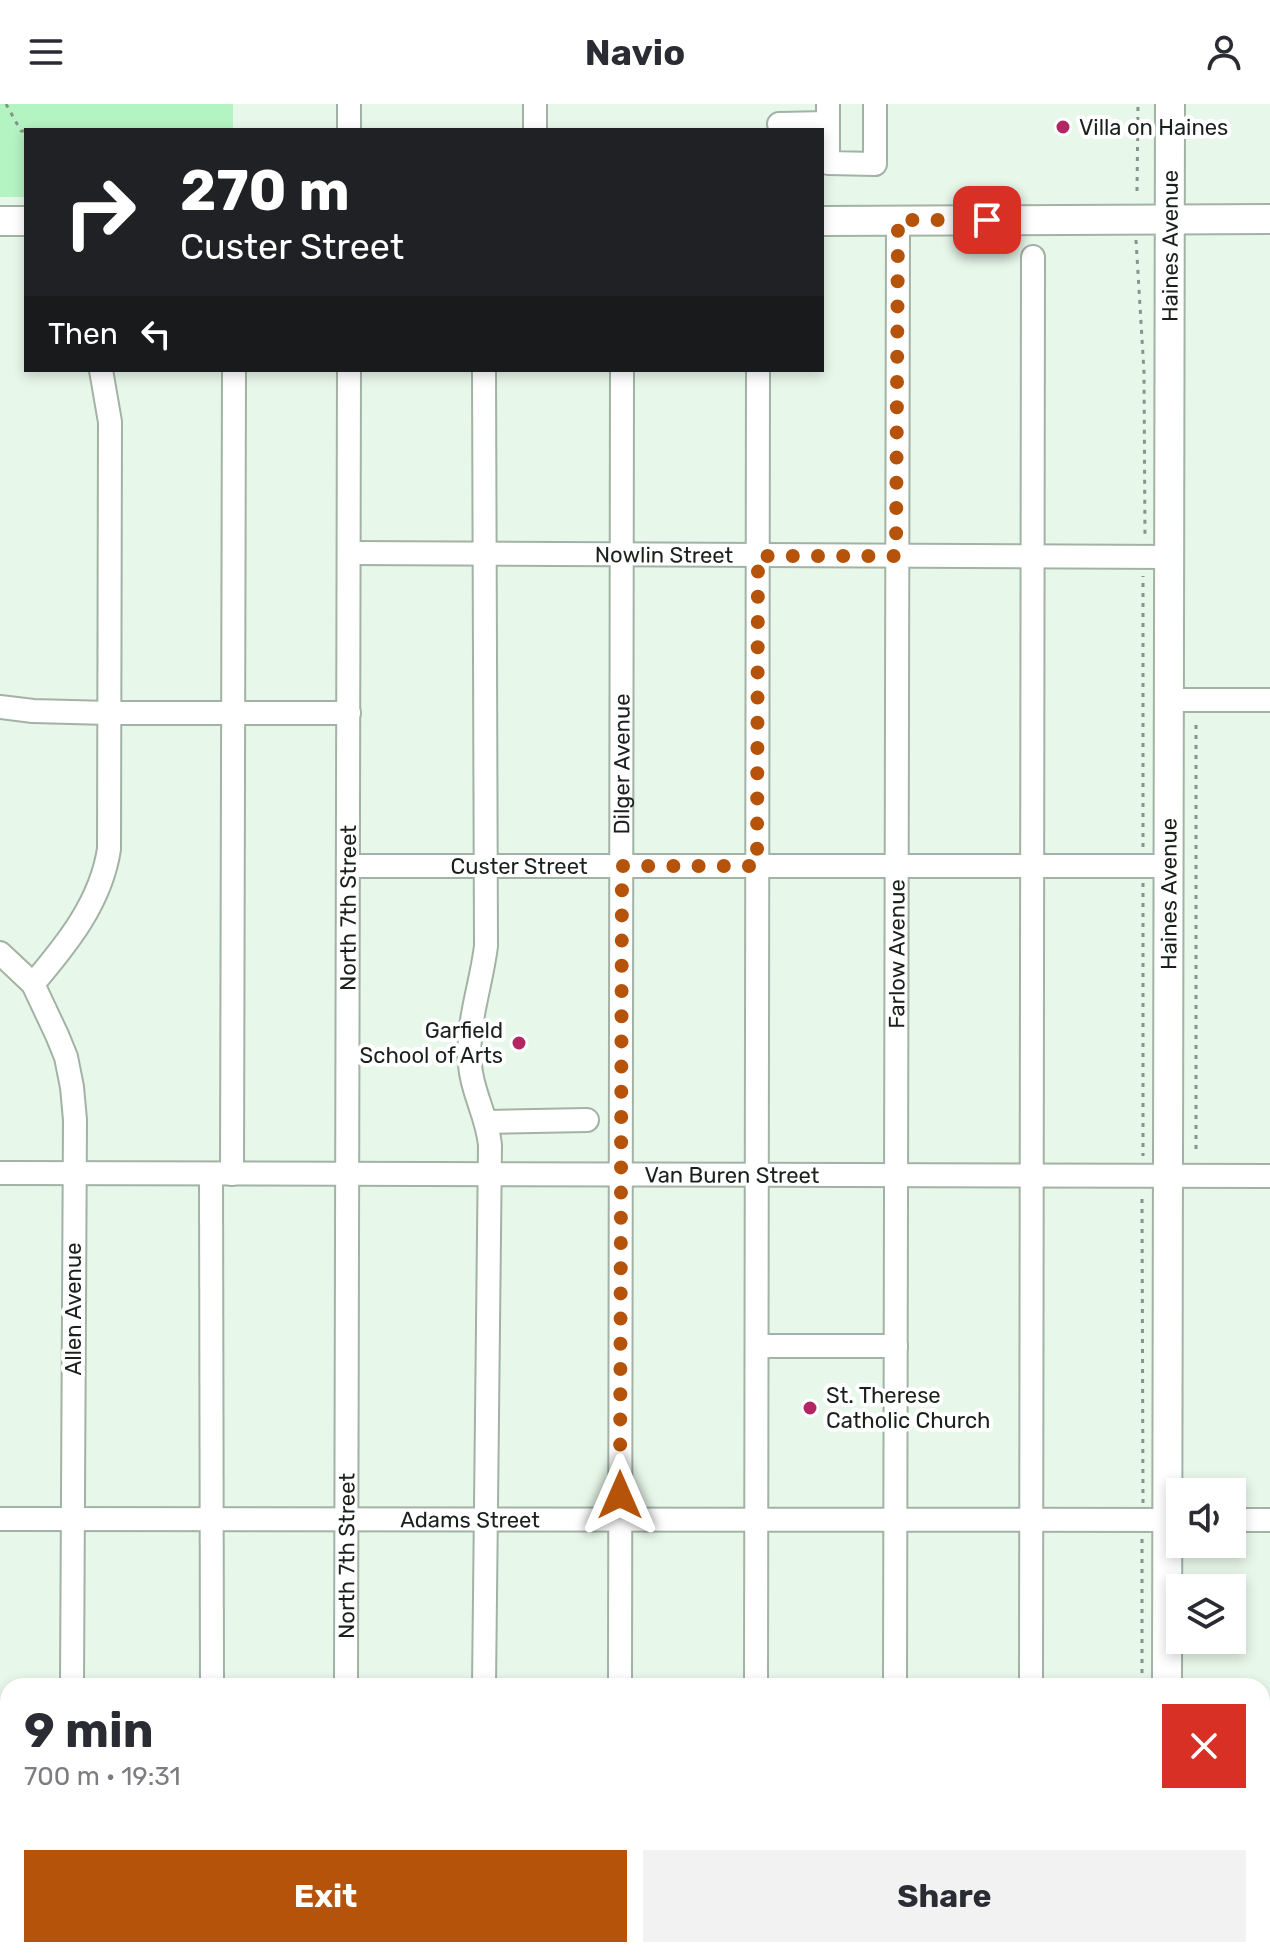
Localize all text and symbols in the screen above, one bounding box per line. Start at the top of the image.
icon: menu [24,30,68,74]
icon: person [1202,30,1246,74]
text: Navio [585,31,685,74]
place label: Villa on Haines [1079,114,1228,141]
marker: Villa on Haines [1054,118,1072,136]
text: 270 m [180,158,350,224]
icon: right [48,160,152,264]
street label: Haines Avenue [1156,170,1183,322]
pin [953,186,1021,254]
icon: arrive [965,198,1009,242]
text: Custer Street [180,225,404,268]
icon: left [134,312,178,356]
text: Then [48,316,118,352]
street label: Nowlin Street [595,541,734,568]
street label: Dilger Avenue [608,693,635,835]
street label: Haines Avenue [1155,818,1182,970]
street label: North 7th Street [334,825,361,991]
street label: Custer Street [451,853,588,880]
street label: Farlow Avenue [883,879,910,1029]
place label: Garfield School of Arts [360,1017,503,1069]
marker: Garfield School of Arts [510,1034,528,1052]
street label: Van Buren Street [645,1161,820,1188]
street label: Allen Avenue [60,1243,87,1375]
place label: St. Therese Catholic Church [826,1382,991,1434]
marker: St. Therese Catholic Church [801,1399,819,1417]
position arrow [578,1453,662,1537]
street label: North 7th Street [333,1473,360,1639]
map controls [1166,1478,1246,1654]
button: sound [1166,1478,1246,1558]
street label: Adams Street [400,1506,540,1533]
button: layers [1166,1574,1246,1654]
text: 9 min [24,1702,154,1759]
button: close [1162,1704,1246,1788]
text: 700 m · 19:31 [24,1761,181,1792]
button: Exit [24,1850,627,1942]
button: Share [643,1850,1246,1942]

